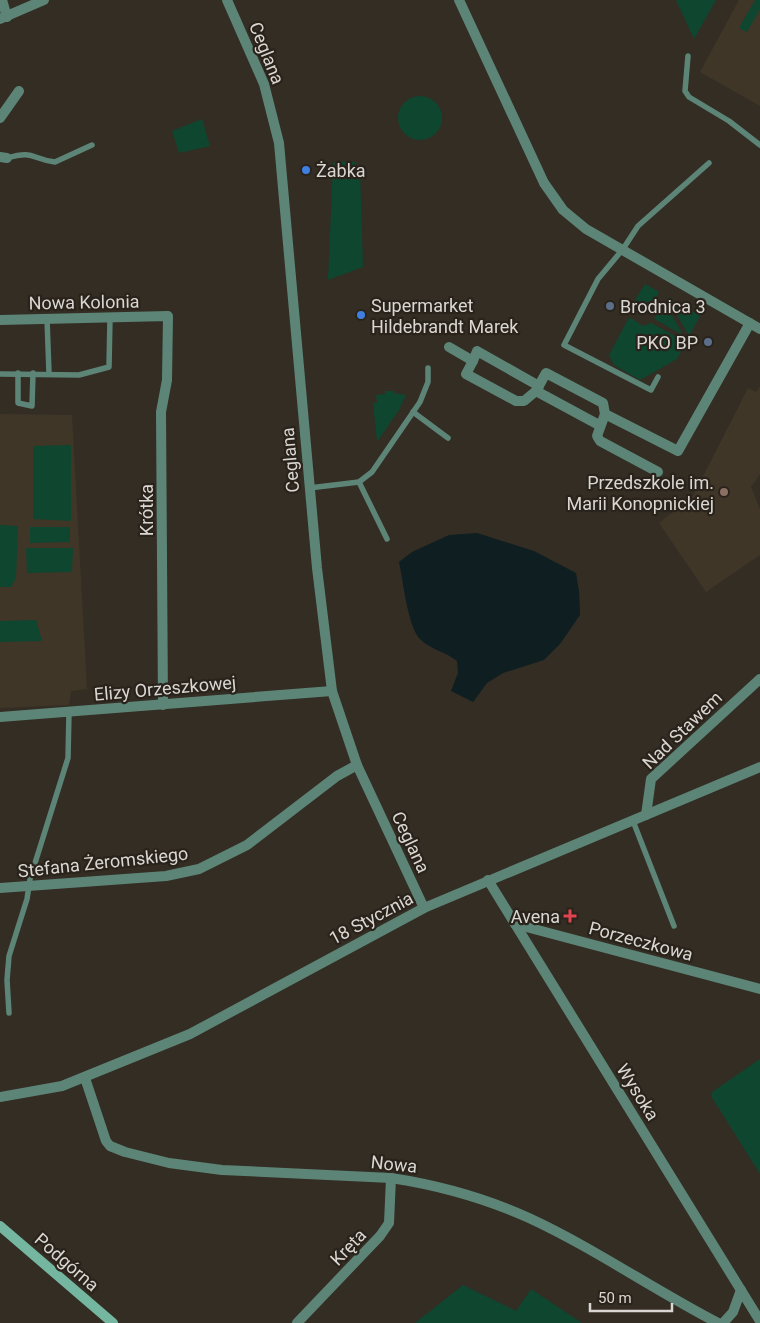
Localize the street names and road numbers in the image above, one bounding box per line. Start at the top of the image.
street label: Ceglana [245,19,289,87]
street label: Nowa Kolonia [28,291,140,313]
street label: Ceglana [277,427,303,493]
street label: Krótka [136,484,157,536]
street label: Elizy Orzeszkowej [93,671,237,705]
street label: Nad Stawem [638,687,726,773]
street label: Ceglana [388,808,434,876]
street label: Stefana Żeromskiego [17,843,189,881]
street label: 18 Stycznia [325,887,417,949]
street label: Porzeczkowa [587,917,695,965]
street label: Wysoka [612,1060,664,1124]
street label: Nowa [370,1151,418,1177]
street label: Kręta [326,1224,370,1270]
street label: Podgórna [31,1229,103,1295]

